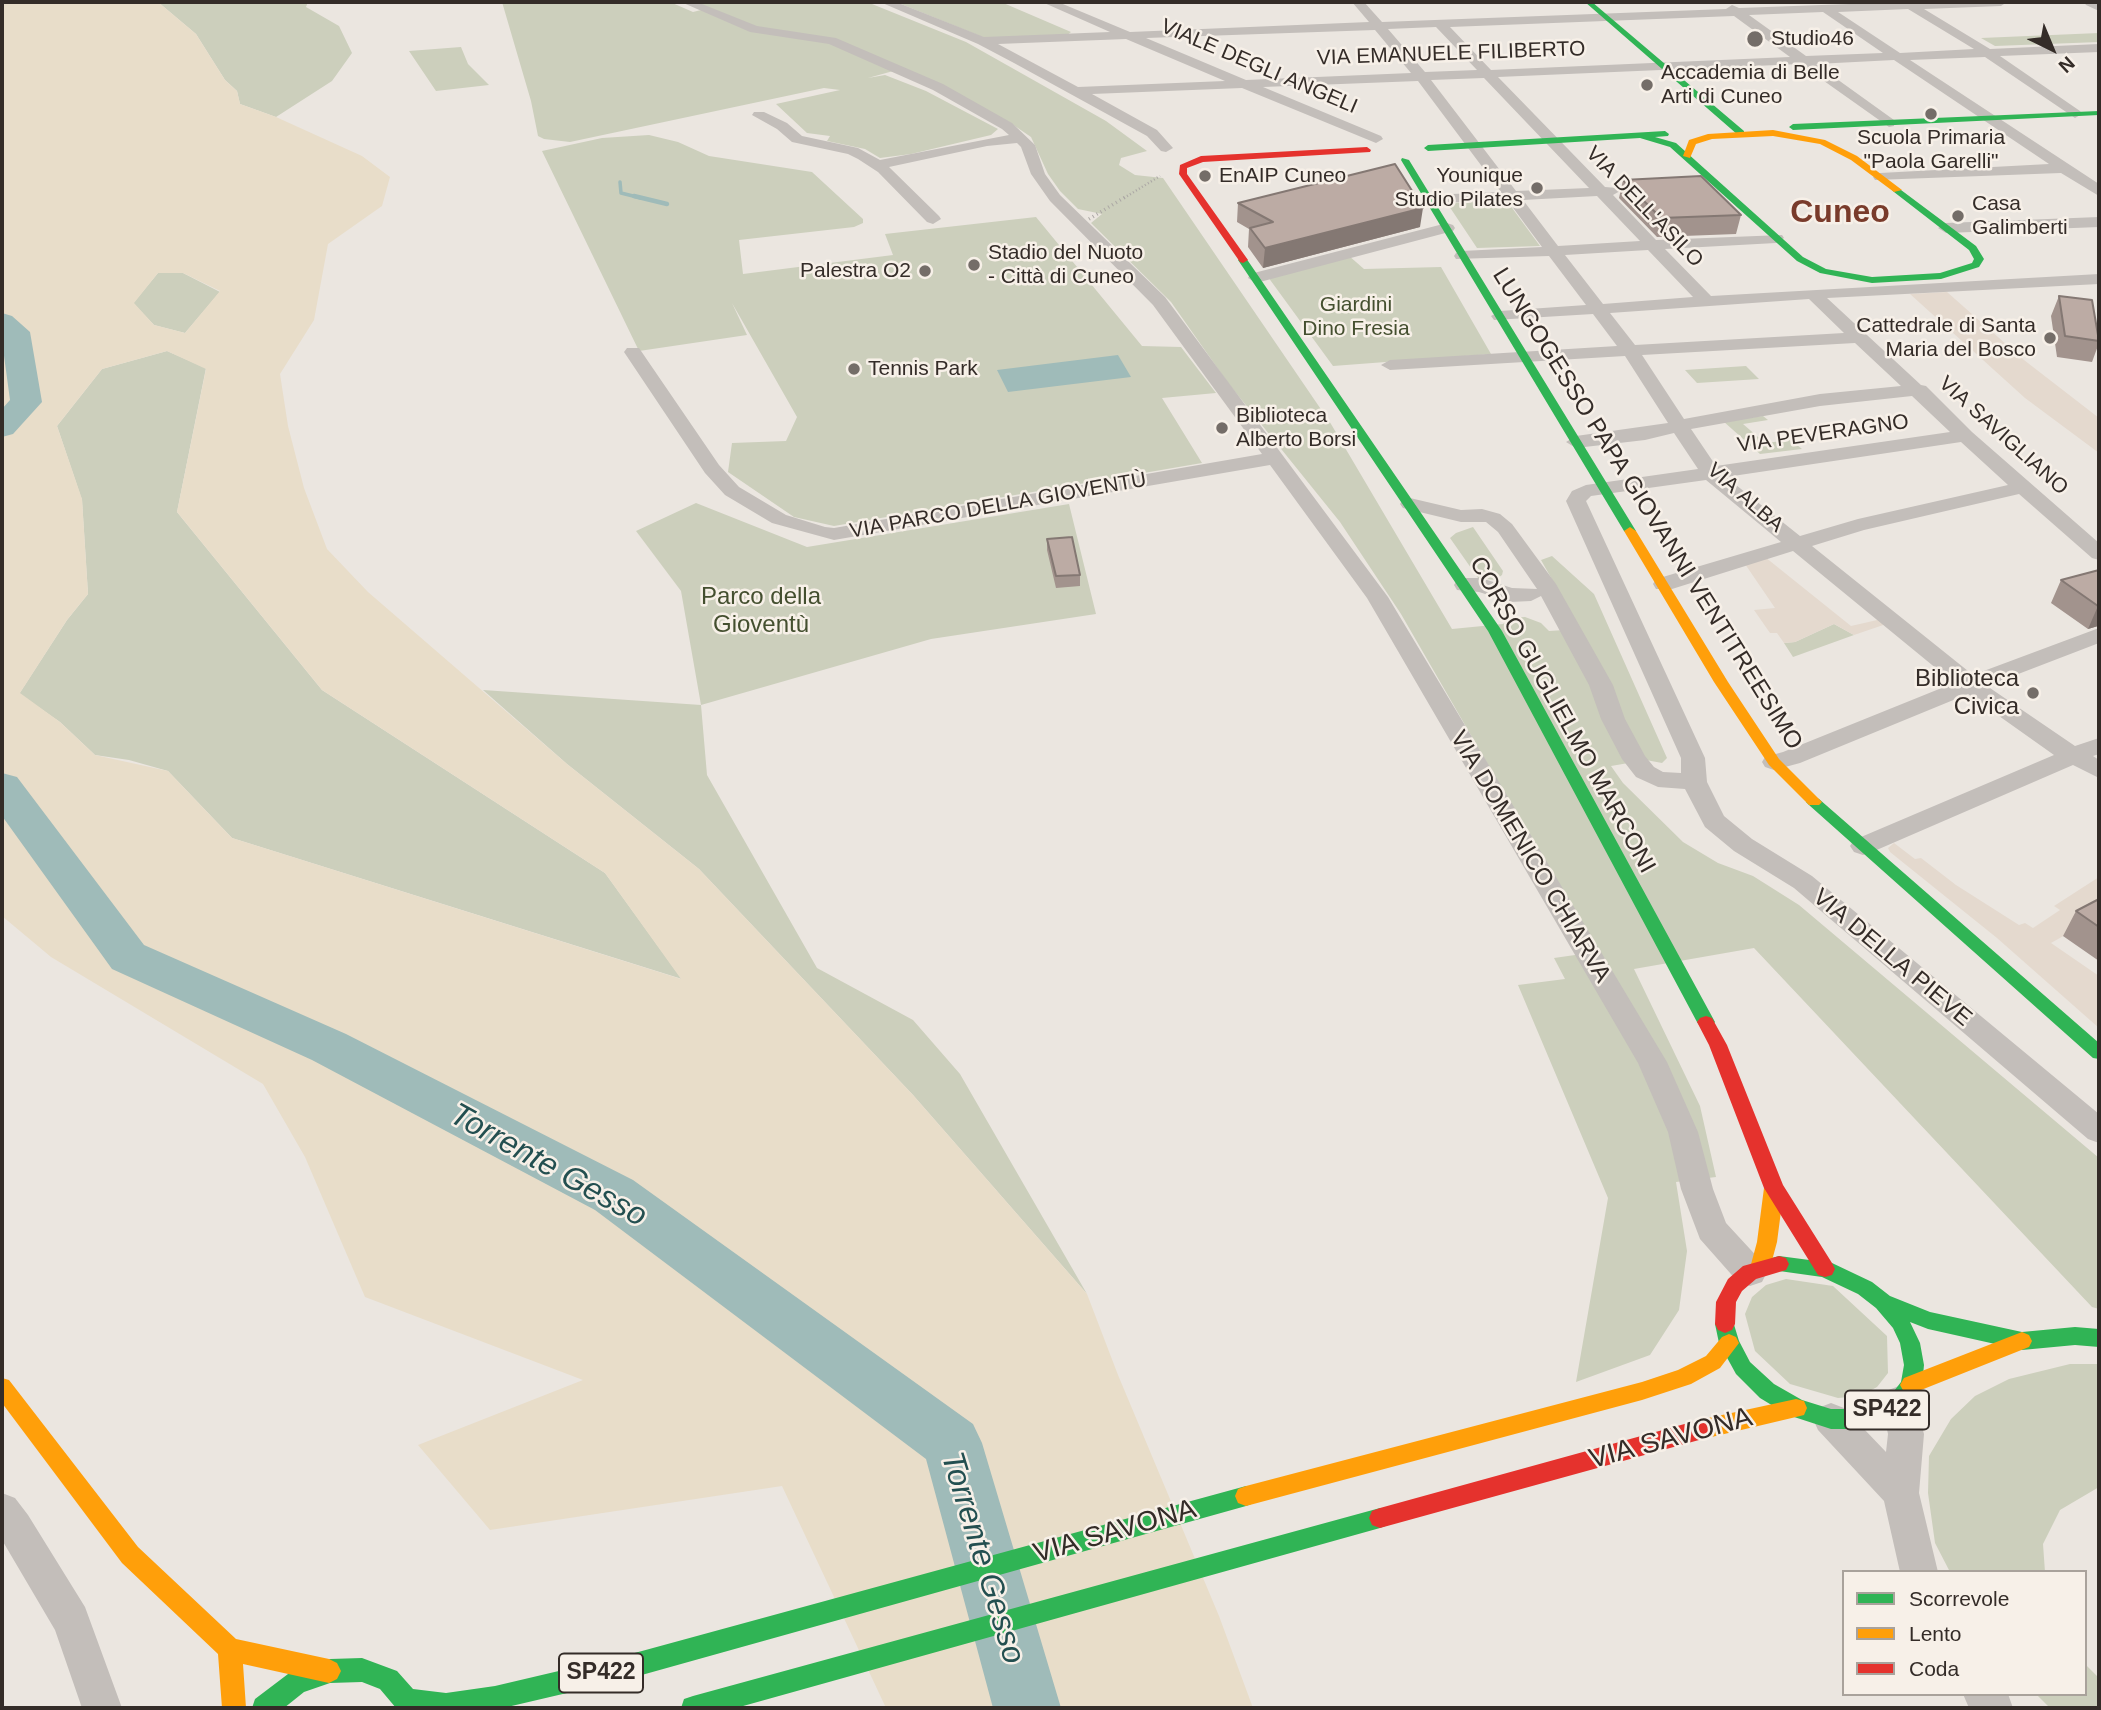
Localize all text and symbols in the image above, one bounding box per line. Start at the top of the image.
street label: VIALE DEGLI ANGELI [1157,14,1361,120]
north arrow [2017,14,2087,84]
place label: Studio46 [1771,26,1854,52]
marker: Studio46 [1745,29,1765,49]
street label: VIA EMANUELE FILIBERTO [1316,37,1586,71]
text: N [2054,52,2079,77]
place label: Accademia di Belle Arti di Cuneo [1661,60,1840,110]
marker: Accademia di Belle Arti di Cuneo [1639,77,1655,93]
marker: Scuola Primaria "Paola Garelli" [1923,106,1939,122]
place label: Scuola Primaria "Paola Garelli" [1857,125,2005,175]
street label: VIA DELL'ASILO [1580,141,1708,273]
place label: EnAIP Cuneo [1219,163,1346,189]
place label: Younique Studio Pilates [1395,163,1523,213]
marker: EnAIP Cuneo [1197,168,1213,184]
marker: Younique Studio Pilates [1529,180,1545,196]
place label: Casa Galimberti [1972,191,2068,241]
district label: Cuneo [1790,194,1890,232]
marker: Casa Galimberti [1950,208,1966,224]
place label: Stadio del Nuoto - Città di Cuneo [988,240,1143,290]
marker: Stadio del Nuoto - Città di Cuneo [966,257,982,273]
place label: Palestra O2 [800,258,911,284]
marker: Palestra O2 [917,263,933,279]
street label: LUNGOGESSO PAPA GIOVANNI VENTITREESIMO [1486,263,1808,755]
park label: Giardini Dino Fresia [1302,292,1410,342]
place label: Cattedrale di Santa Maria del Bosco [1856,313,2036,363]
marker: Cattedrale di Santa Maria del Bosco [2042,330,2058,346]
place label: Tennis Park [868,356,978,382]
marker: Tennis Park [846,361,862,377]
street label: VIA SAVIGLIANO [1933,371,2073,501]
place label: Biblioteca Alberto Borsi [1236,403,1356,453]
street label: VIA PEVERAGNO [1736,410,1910,458]
marker: Biblioteca Alberto Borsi [1214,420,1230,436]
street label: VIA ALBA [1701,458,1789,538]
street label: VIA PARCO DELLA GIOVENTÙ [848,467,1148,545]
street label: CORSO GUGLIELMO MARCONI [1463,552,1661,878]
park label: Parco della Gioventù [701,583,821,639]
place label: Biblioteca Civica [1915,665,2019,721]
marker: Biblioteca Civica [2025,685,2041,701]
street label: VIA DOMENICO CHIARVA [1443,726,1617,988]
street label: VIA DELLA PIEVE [1807,883,1977,1033]
water label: Torrente Gesso [443,1096,653,1236]
road number: SP422 [1845,1390,1929,1429]
street label: VIA SAVONA [1586,1401,1756,1477]
water label: Torrente Gesso [932,1447,1032,1669]
street label: VIA SAVONA [1030,1493,1200,1571]
legend [1842,1570,2087,1696]
text: Scorrevole [1909,1587,2009,1610]
text: Lento [1909,1622,1962,1645]
road number: SP422 [559,1654,643,1692]
text: Coda [1909,1657,1959,1680]

